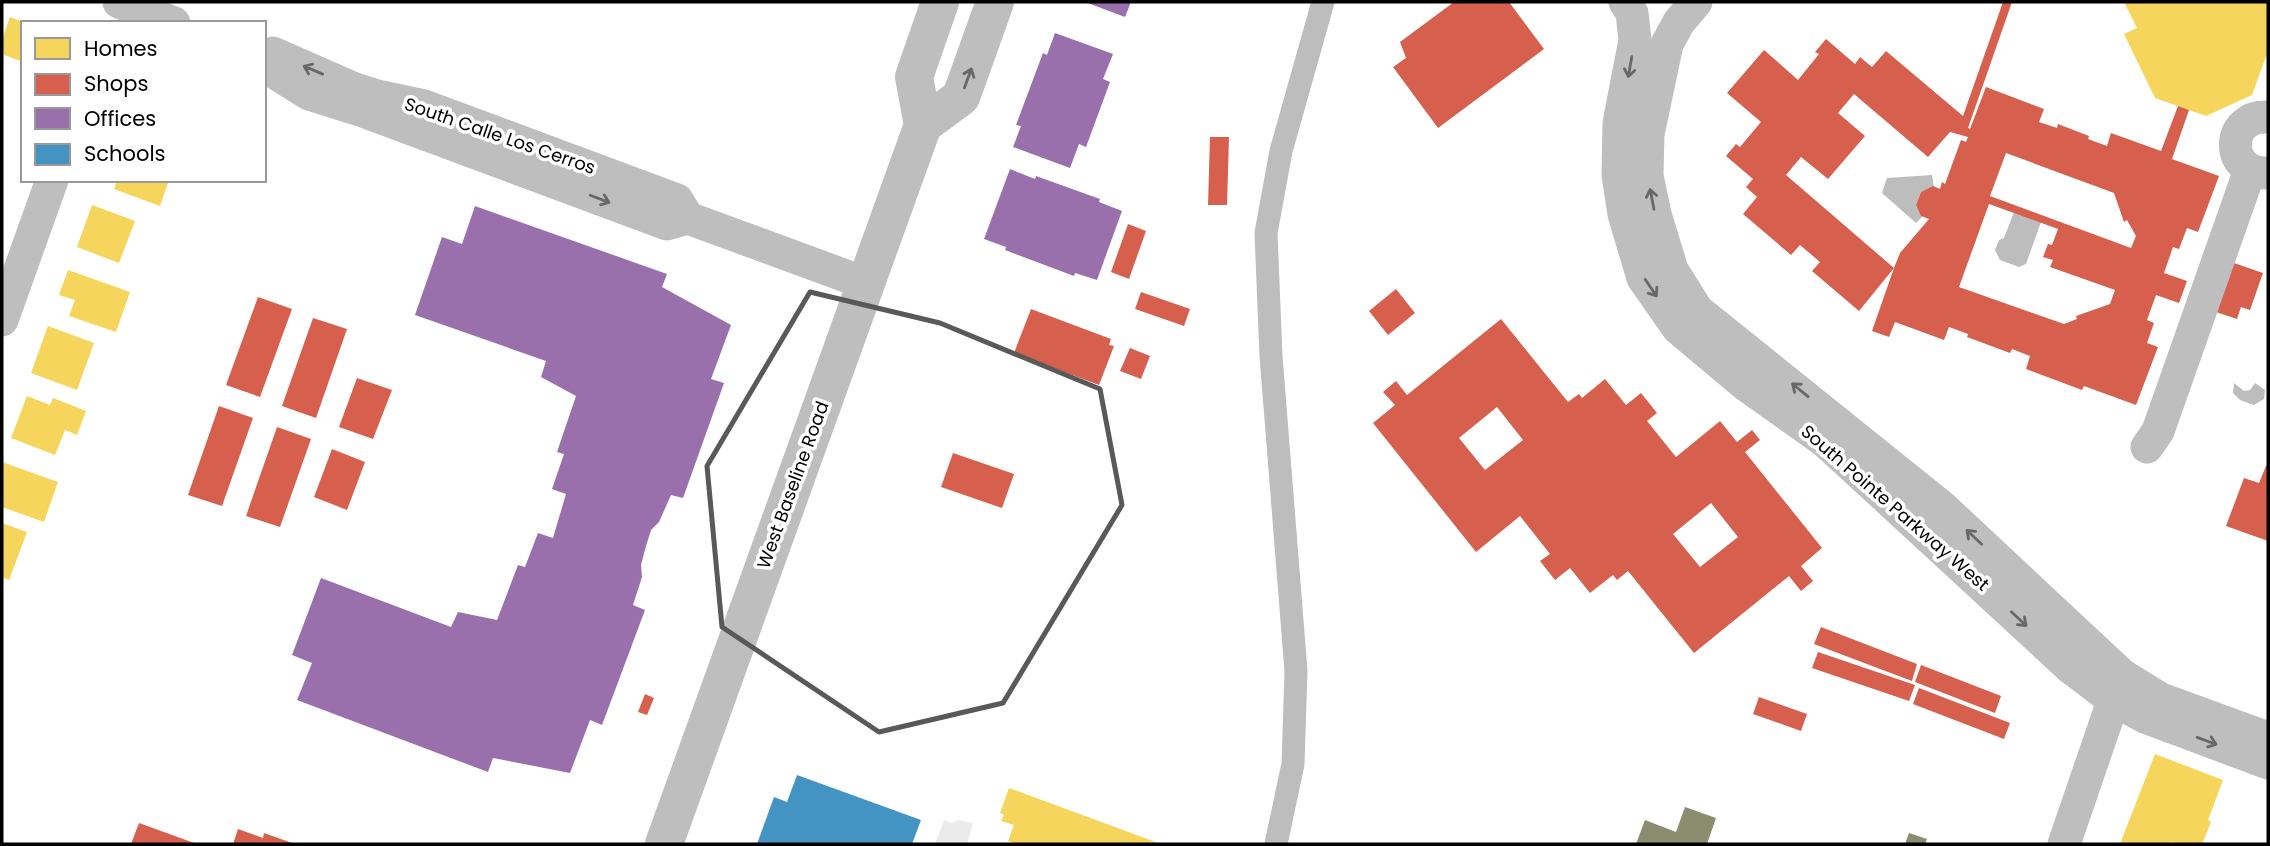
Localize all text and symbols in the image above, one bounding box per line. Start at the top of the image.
legend [21,21,266,182]
text: Homes [84,34,158,63]
one-way arrow [1623,56,1636,78]
one-way arrow [303,63,324,76]
one-way arrow [963,67,975,89]
text: Shops [84,69,148,98]
street label: South Calle Los Cerros [401,91,599,180]
text: Offices [84,104,156,133]
text: Schools [84,139,166,168]
one-way arrow [1644,188,1658,211]
one-way arrow [589,194,611,206]
one-way arrow [1644,278,1658,297]
one-way arrow [1791,383,1810,398]
street label: West Baseline Road [751,398,834,572]
street label: South Pointe Parkway West [1796,419,1995,596]
one-way arrow [1966,529,1983,546]
one-way arrow [2010,611,2028,627]
one-way arrow [2196,735,2218,748]

